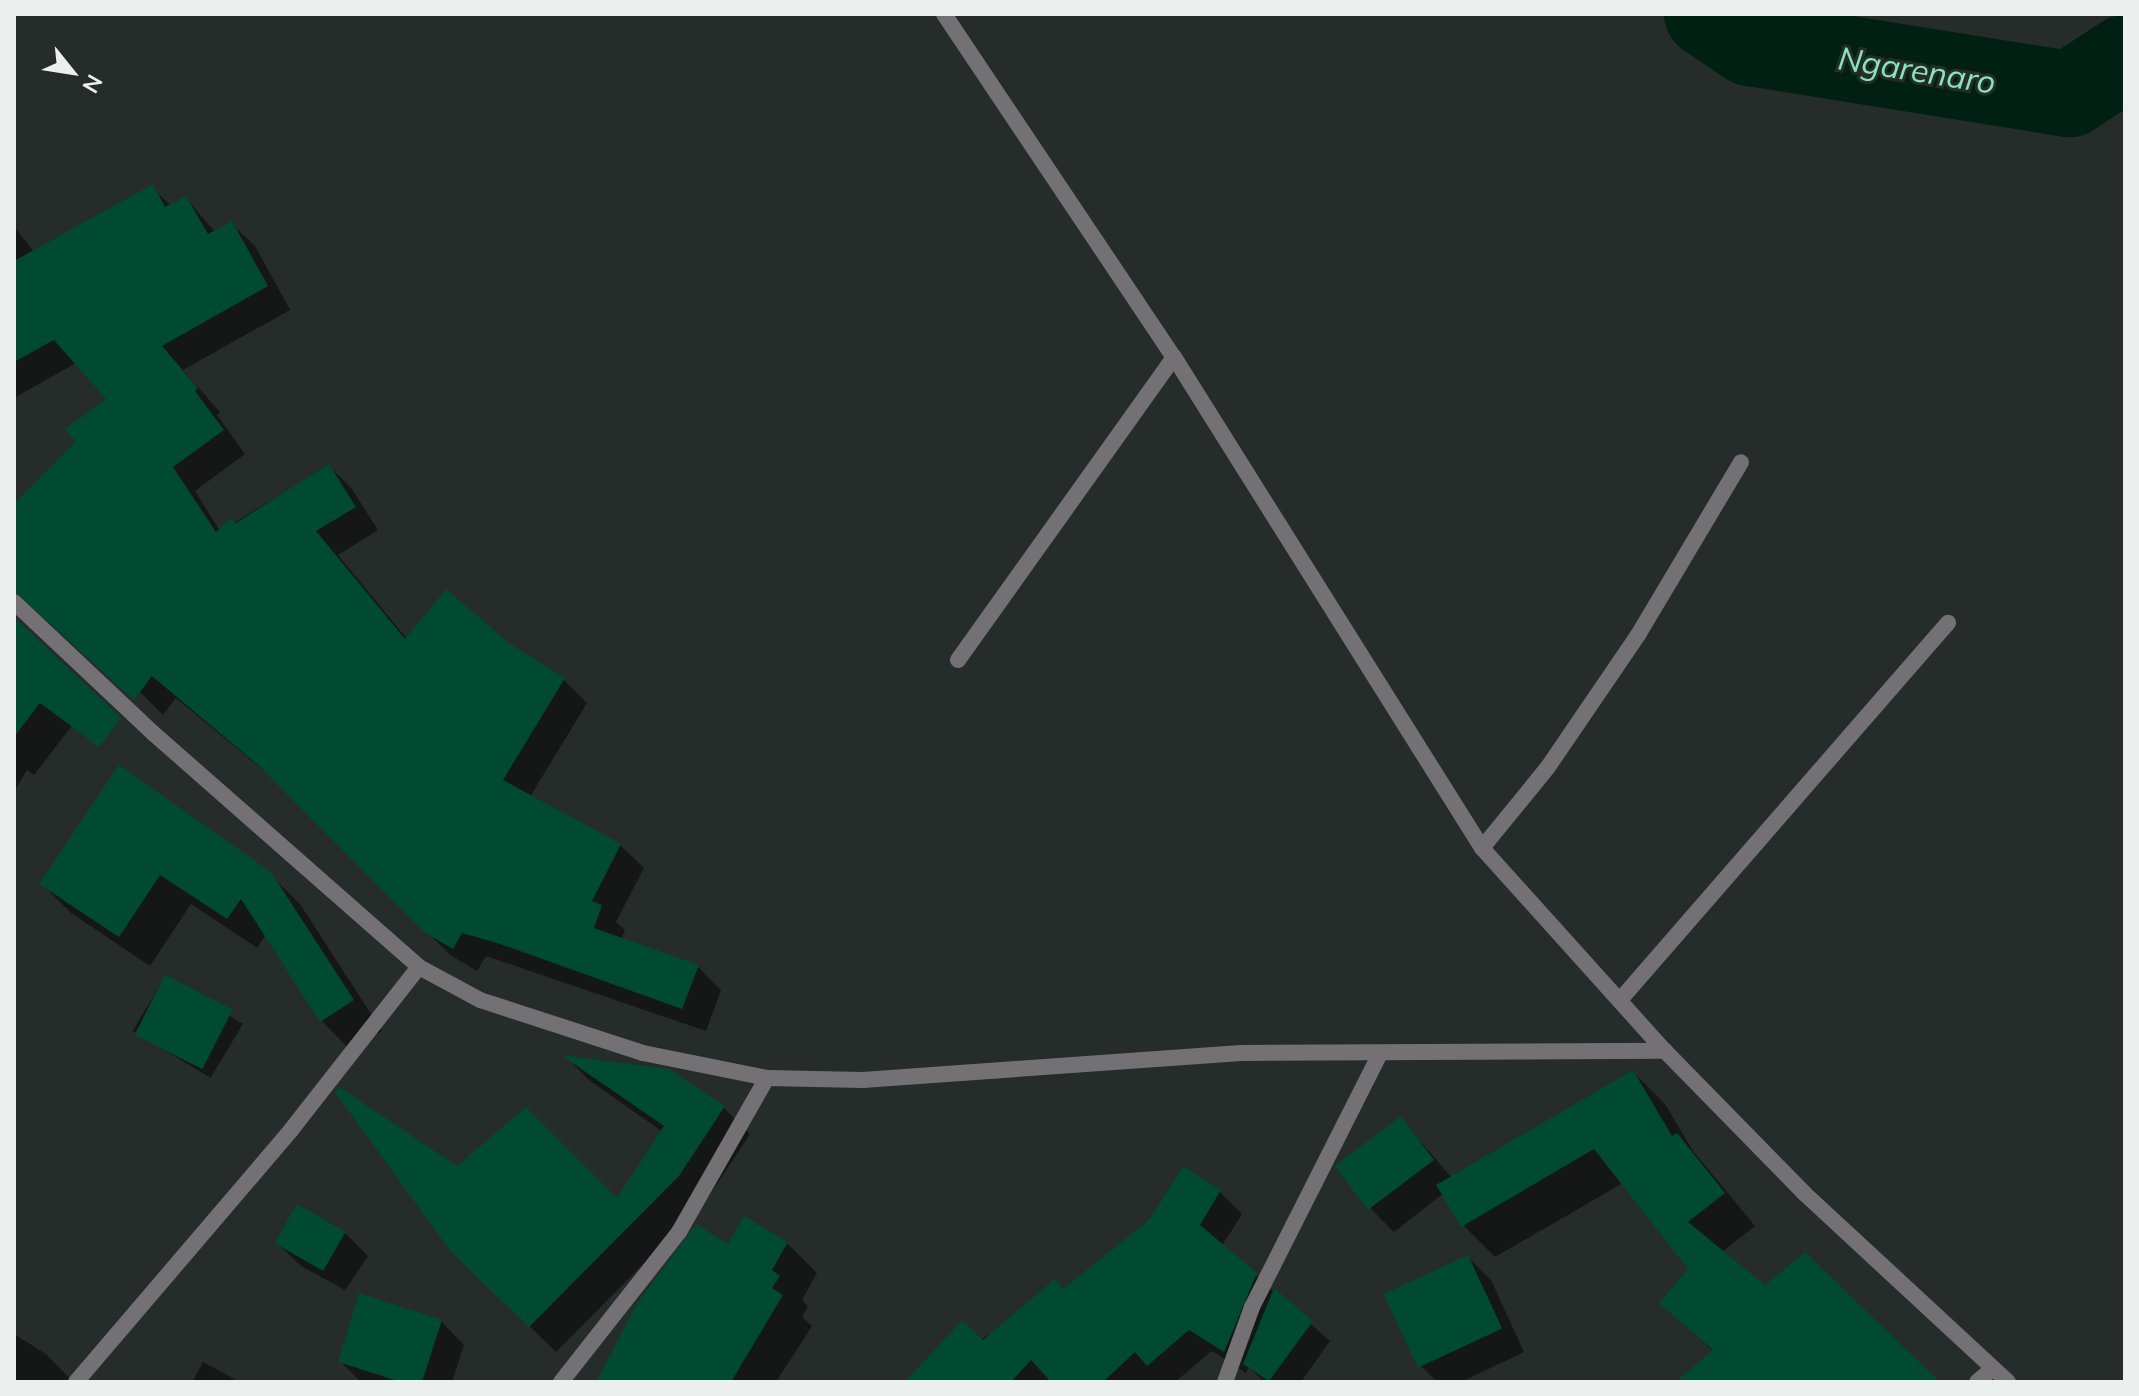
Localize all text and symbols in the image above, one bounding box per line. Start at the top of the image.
north arrow [32,32,112,112]
water label: Ngarenaro [1836,39,1998,101]
text: N [77,70,109,98]

